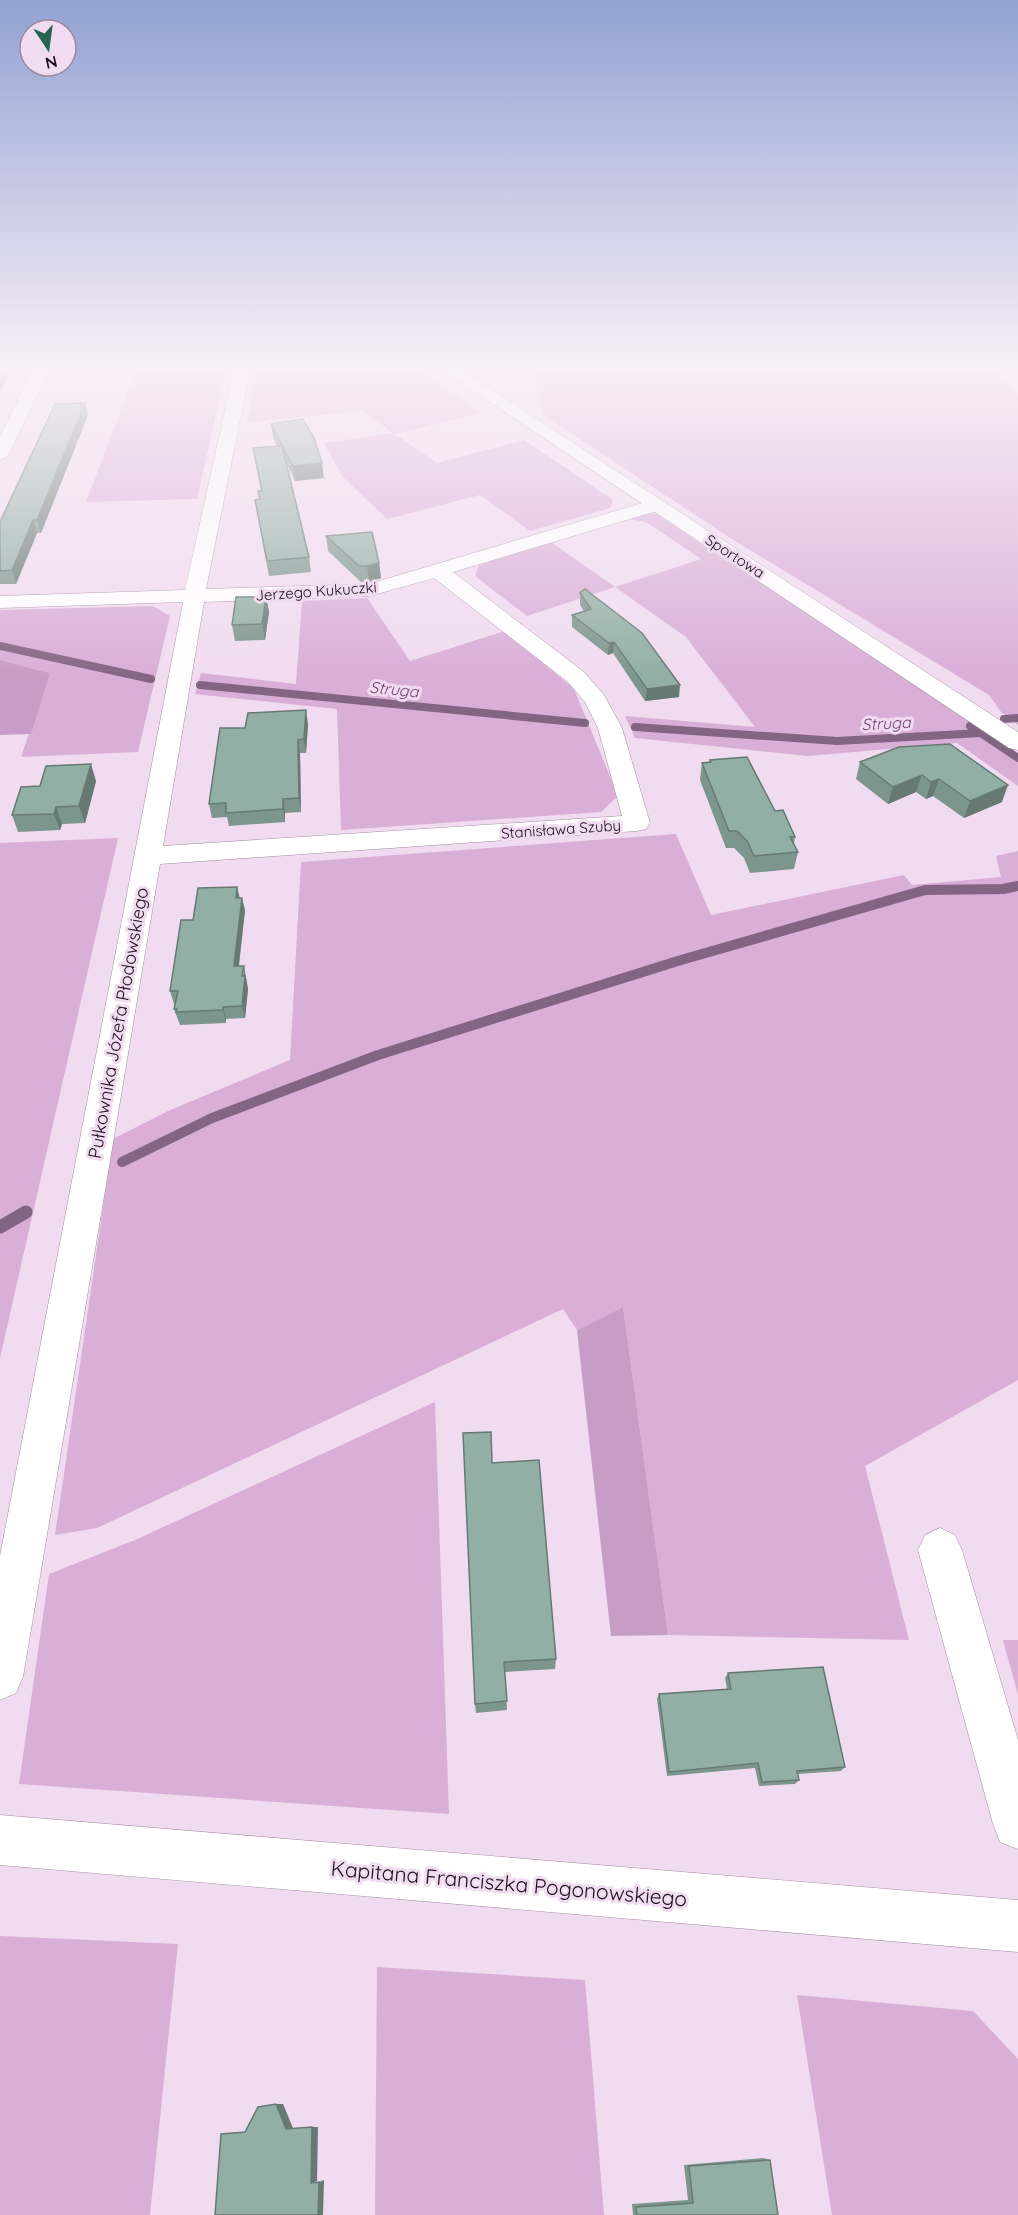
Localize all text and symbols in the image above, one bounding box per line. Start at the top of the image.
north arrow [18,18,78,78]
text: N [43,52,59,74]
street label: Sportowa [702,530,768,582]
street label: Jerzego Kukuczki [255,577,377,605]
water label: Struga [369,676,421,702]
water label: Struga [861,712,912,734]
street label: Stanisława Szuby [500,815,622,843]
street label: Pułkownika Józefa Płodowskiego [83,886,153,1160]
street label: Kapitana Franciszka Pogonowskiego [330,1854,688,1912]

